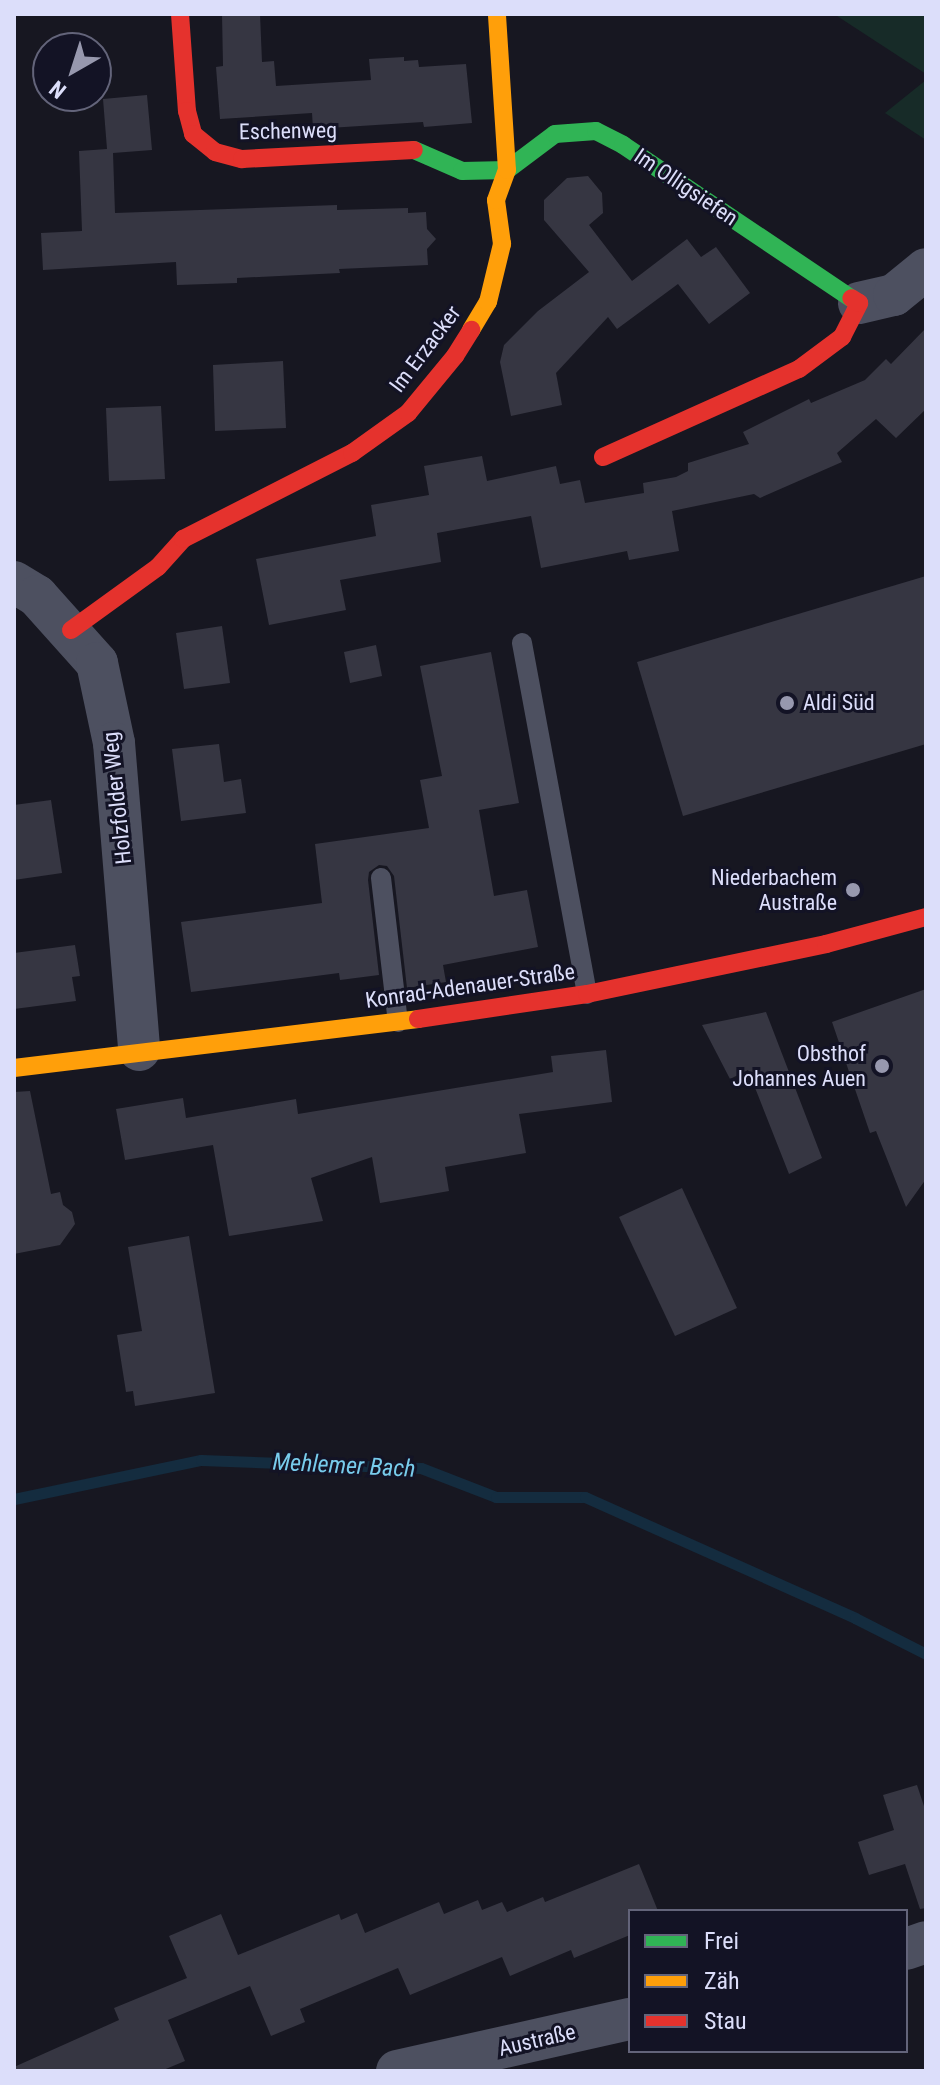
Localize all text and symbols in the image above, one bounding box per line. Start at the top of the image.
north arrow [32,32,112,112]
text: N [45,76,71,103]
street label: Eschenweg [239,117,337,145]
street label: Im Olligsiefen [629,143,743,231]
street label: Im Erzacker [384,300,466,398]
place label: Aldi Süd [803,690,875,716]
marker: Aldi Süd [778,694,796,712]
street label: Holzfolder Weg [97,730,137,866]
place label: Niederbachem Austraße [711,864,837,916]
marker: Niederbachem Austraße [844,881,862,899]
street label: Konrad-Adenauer-Straße [364,958,576,1014]
place label: Obsthof Johannes Auen [732,1040,866,1092]
marker: Obsthof Johannes Auen [873,1057,891,1075]
water label: Mehlemer Bach [272,1448,416,1484]
legend [628,1909,908,2053]
text: Frei [704,1927,739,1955]
text: Zäh [704,1967,740,1995]
text: Stau [704,2007,747,2035]
street label: Austraße [496,2018,578,2062]

